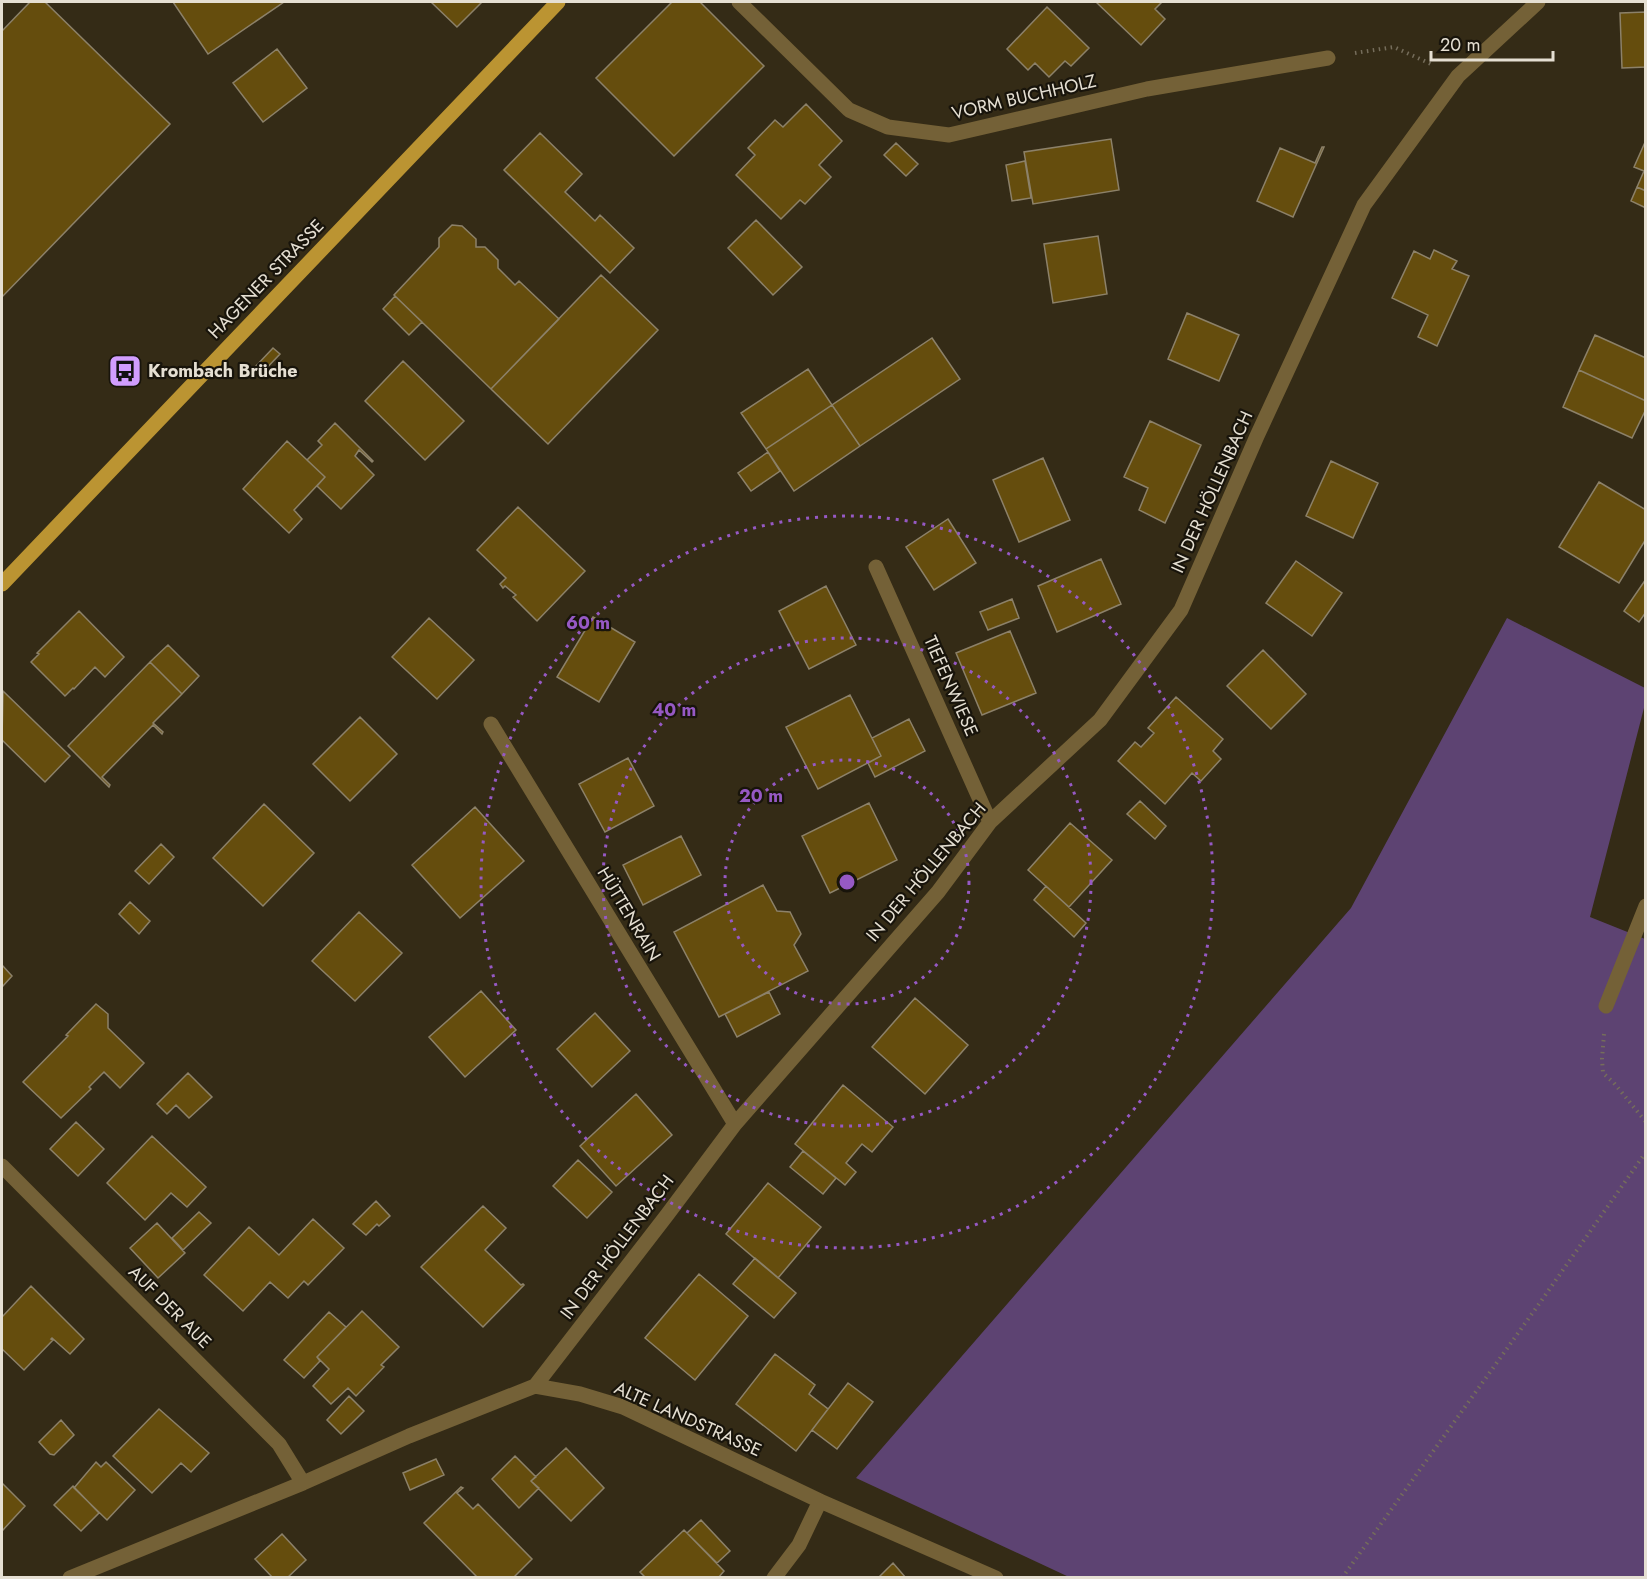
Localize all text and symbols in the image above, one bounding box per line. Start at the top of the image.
scale bar [1431,24,1552,62]
text: 20 m [1440,32,1480,58]
street label: VORM BUCHHOLZ [949,68,1099,126]
street label: HAGENER STRASSE [202,213,330,345]
bus stop icon: Krombach Brüche [107,353,143,389]
place label: Krombach Brüche [148,358,298,384]
street label: IN DER HÖLLENBACH [1165,407,1259,577]
text: 60 m [566,610,610,636]
street label: TIEFENWIESE [917,632,985,740]
text: 40 m [652,697,696,723]
text: 20 m [739,783,783,809]
street label: IN DER HÖLLENBACH [860,797,992,947]
street label: HÜTTENRAIN [591,862,667,966]
centre of rings [837,872,857,892]
street label: IN DER HÖLLENBACH [554,1169,680,1325]
street label: AUF DER AUE [123,1260,217,1354]
street label: ALTE LANDSTRASSE [610,1375,766,1463]

